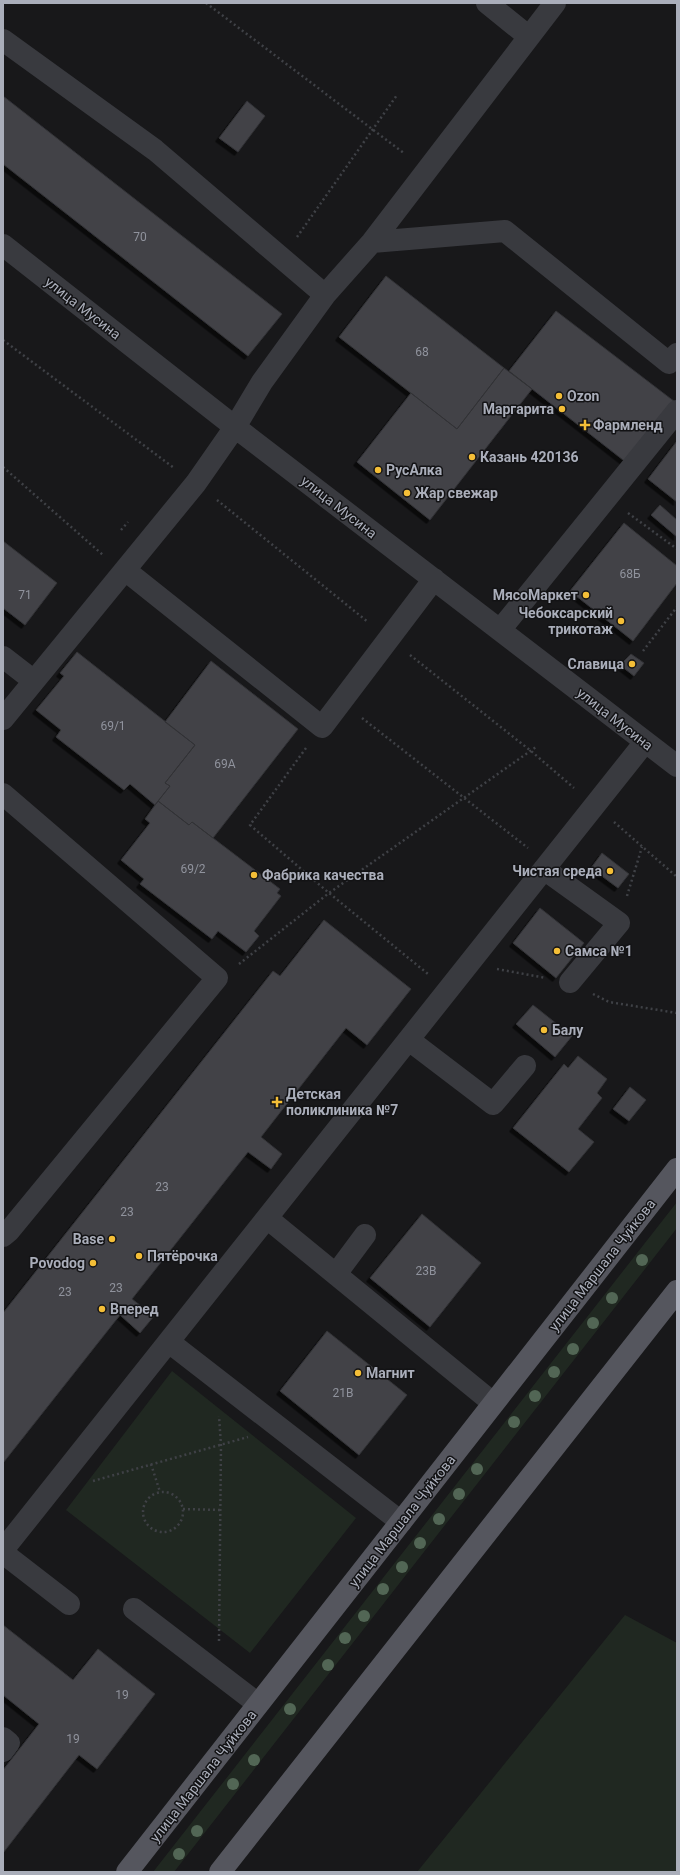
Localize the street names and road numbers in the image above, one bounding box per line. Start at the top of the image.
street label: улица Мусина [42,273,124,343]
street label: улица Мусина [298,472,380,542]
street label: улица Мусина [574,684,656,754]
street label: улица Маршала Чуйкова [546,1196,658,1334]
street label: улица Маршала Чуйкова [346,1452,458,1590]
street label: улица Маршала Чуйкова [147,1707,259,1845]

